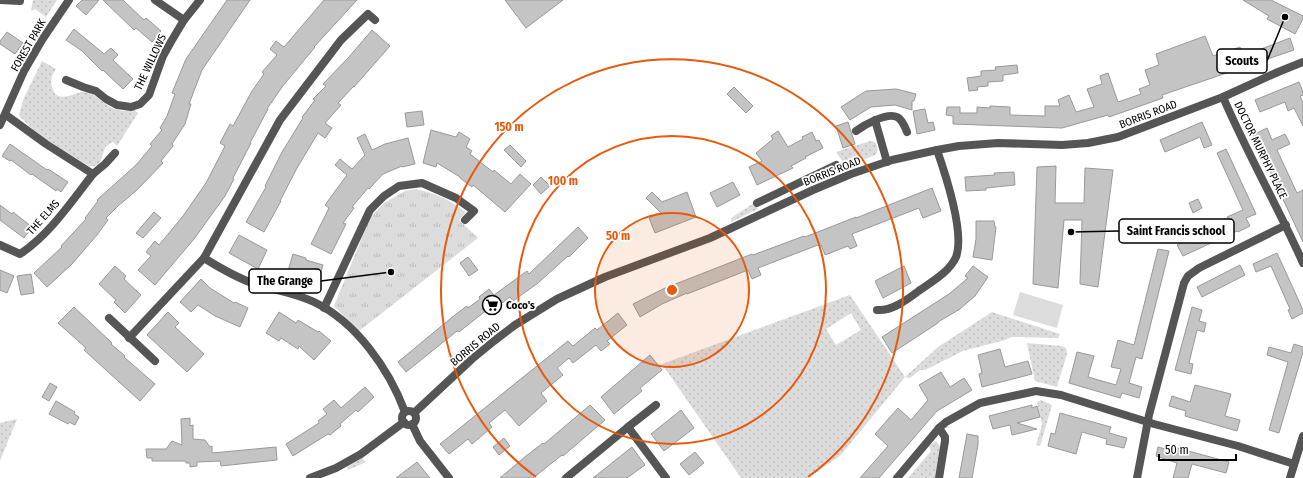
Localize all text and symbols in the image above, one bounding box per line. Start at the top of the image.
street label: FOREST PARK [8,17,49,74]
street label: THE WILLOWS [132,32,169,92]
callout: Scouts [1217,49,1267,73]
text: Scouts [1225,54,1259,68]
street label: BORRIS ROAD [1118,98,1179,131]
street label: DOCTOR MURPHY PLACE [1231,99,1290,201]
text: 150 m [494,120,524,134]
street label: BORRIS ROAD [802,154,863,189]
text: 100 m [548,174,578,188]
street label: THE ELMS [24,197,63,237]
callout: Saint Francis school [1119,219,1234,243]
text: Saint Francis school [1127,224,1226,238]
text: 50 m [606,229,630,243]
callout: The Grange [249,269,321,293]
text: The Grange [257,274,313,288]
centre of rings [665,283,679,297]
supermarket icon: Coco's [481,294,503,316]
place label: Coco's [506,299,535,312]
street label: BORRIS ROAD [448,320,503,369]
scale bar [1159,436,1236,462]
text: 50 m [1165,443,1189,457]

